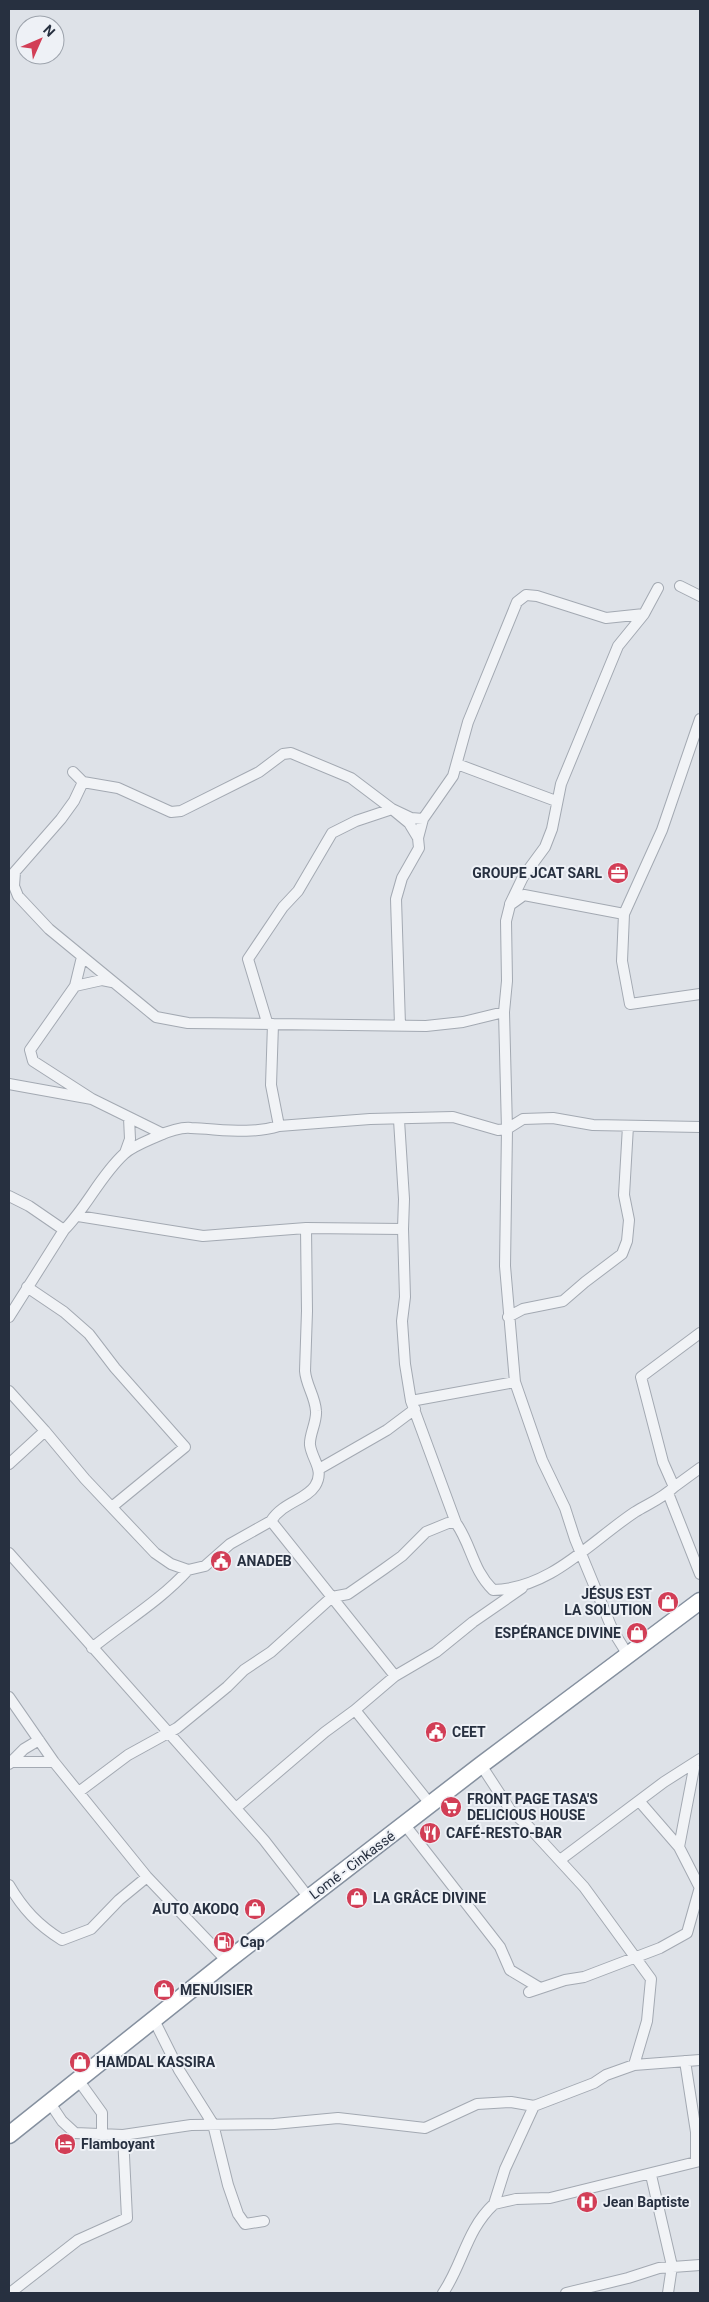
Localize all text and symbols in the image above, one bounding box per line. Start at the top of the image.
north arrow [15,15,65,65]
text: N [40,22,58,40]
office icon: GROUPE JCAT SARL [606,861,630,885]
place label: GROUPE JCAT SARL [472,865,602,881]
public building icon: ANADEB [209,1549,233,1573]
place label: ANADEB [237,1553,292,1569]
place label: JÉSUS EST LA SOLUTION [564,1585,652,1618]
shop icon: JÉSUS EST LA SOLUTION [656,1590,680,1614]
shop icon: ESPÉRANCE DIVINE [625,1621,649,1645]
place label: ESPÉRANCE DIVINE [495,1624,621,1641]
public building icon: CEET [424,1720,448,1744]
place label: CEET [452,1724,486,1740]
place label: FRONT PAGE TASA'S DELICIOUS HOUSE [467,1791,598,1823]
supermarket icon: FRONT PAGE TASA'S DELICIOUS HOUSE [439,1795,463,1819]
restaurant icon: CAFÉ-RESTO-BAR [418,1821,442,1845]
place label: CAFÉ-RESTO-BAR [446,1824,562,1841]
street label: Lomé - Cinkassé [306,1828,398,1902]
shop icon: LA GRÂCE DIVINE [345,1886,369,1910]
place label: LA GRÂCE DIVINE [373,1889,486,1906]
shop icon: AUTO AKODQ [243,1897,267,1921]
place label: AUTO AKODQ [152,1901,239,1917]
fuel station icon: Cap [212,1930,236,1954]
place label: Cap [240,1934,265,1950]
shop icon: MENUISIER [152,1978,176,2002]
place label: MENUISIER [180,1982,253,1998]
shop icon: HAMDAL KASSIRA [68,2050,92,2074]
place label: HAMDAL KASSIRA [96,2054,216,2070]
hotel icon: Flamboyant [53,2132,77,2156]
place label: Flamboyant [81,2136,155,2152]
hospital icon: Jean Baptiste [575,2190,599,2214]
place label: Jean Baptiste [603,2194,690,2210]

